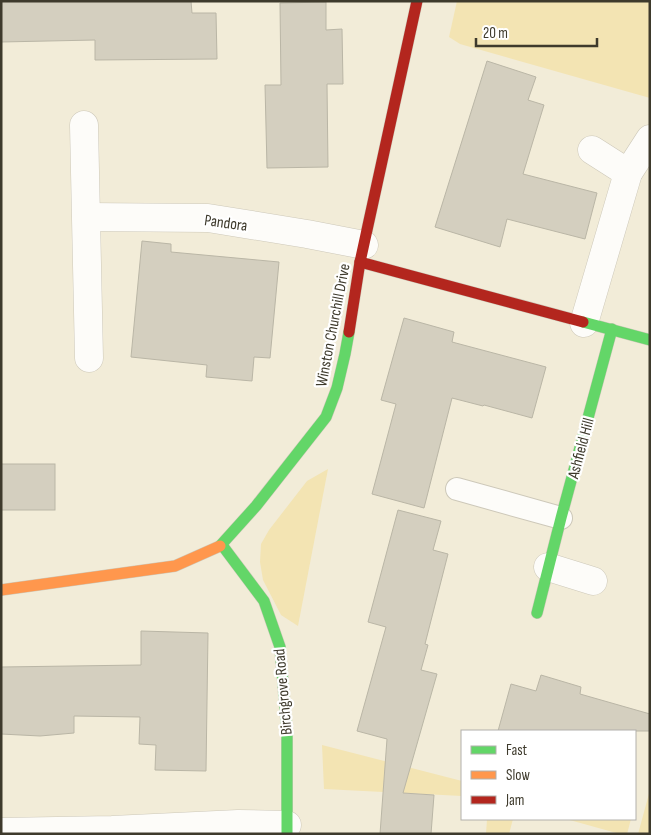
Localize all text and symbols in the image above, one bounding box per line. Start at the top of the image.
scale bar [476,15,597,47]
text: 20 m [483,24,508,43]
street label: Pandora [203,211,249,236]
street label: Winston Churchill Drive [312,262,355,388]
street label: Ashfield Hill [564,416,599,482]
street label: Birchgrove Road [270,648,297,736]
legend [461,730,636,820]
text: Fast [506,741,528,760]
text: Slow [506,766,530,785]
text: Jam [505,791,524,810]

